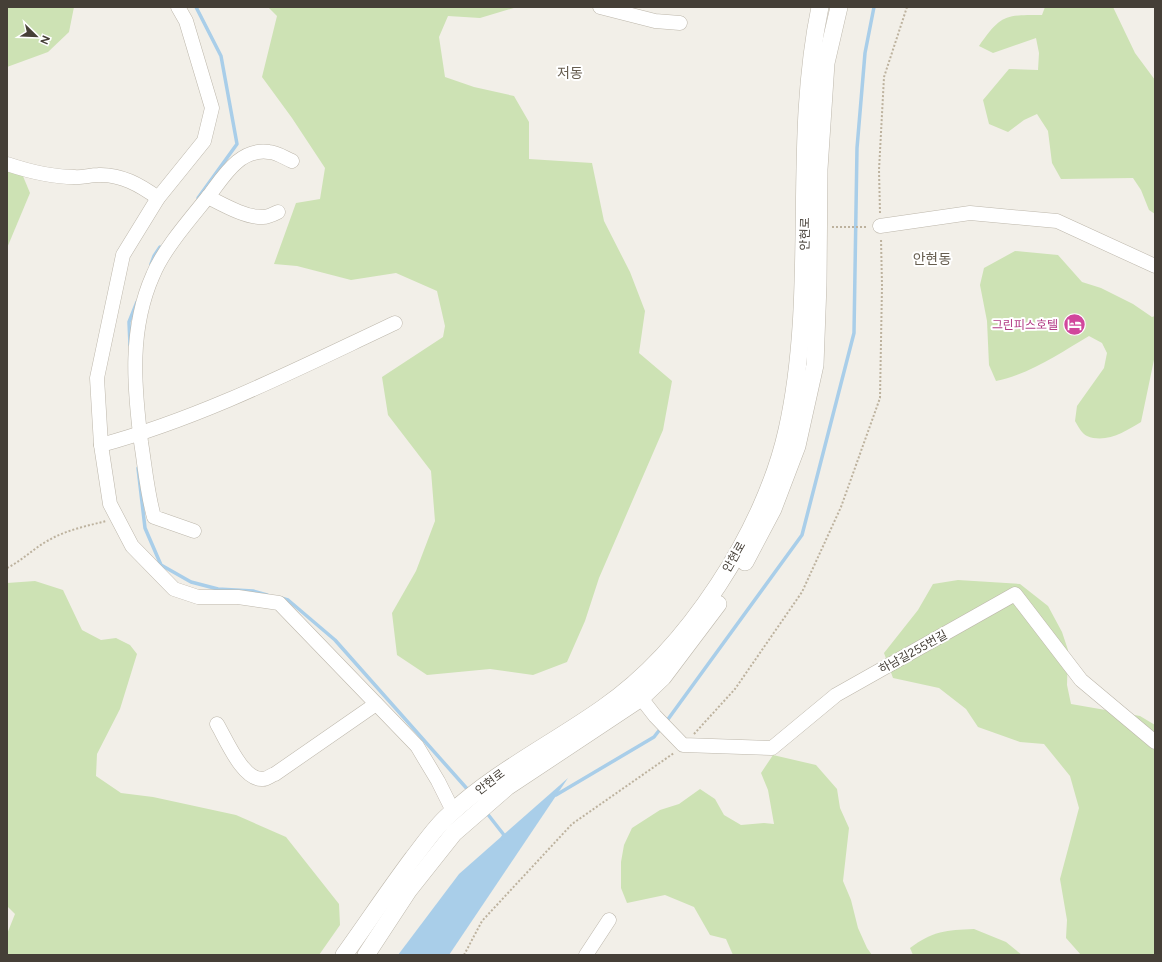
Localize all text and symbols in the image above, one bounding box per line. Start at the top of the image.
north arrow [16,16,56,56]
text: N [37,33,52,46]
district label: 저동 [557,65,583,82]
street label: 안현로 [798,217,812,251]
district label: 안현동 [913,251,951,268]
hotel icon: 그린피스호텔 [1061,312,1087,338]
place label: 그린피스호텔 [992,318,1058,332]
street label: 안현로 [720,539,748,575]
street label: 하남길255번길 [876,628,950,676]
street label: 안현로 [473,766,507,798]

